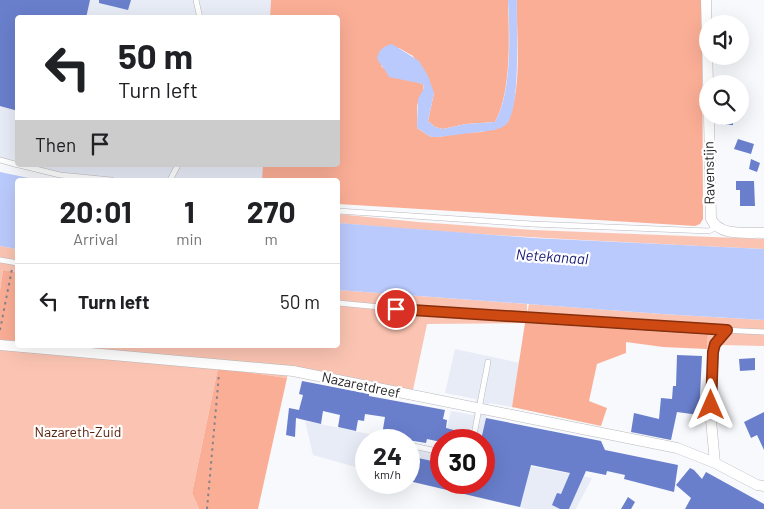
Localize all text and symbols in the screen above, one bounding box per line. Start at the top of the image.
map controls [699,15,749,125]
button: sound [699,15,749,65]
text: 50 m [118,34,193,76]
icon: left [35,35,100,100]
button: search [699,75,749,125]
text: Turn left [118,76,198,102]
icon: arrive [86,130,114,158]
text: Then [35,133,76,156]
street label: Ravenstijn [699,141,718,205]
text: 20:01 [60,193,132,229]
text: 1 [184,193,195,229]
text: 270 [247,193,295,229]
text: Arrival [73,229,118,248]
text: min [176,229,202,248]
text: m [264,229,278,248]
water label: Netekanaal [515,244,589,268]
icon: left [35,287,63,315]
pin [375,288,417,330]
text: Turn left [78,290,149,313]
text: 50 m [280,290,320,313]
icon: arrive [382,295,410,323]
street label: Nazaretdreef [320,368,402,401]
position arrow [684,378,736,430]
park label: Nazareth-Zuid [35,423,121,440]
speed limit sign: 30 [430,429,495,494]
text: 24 [373,440,402,470]
text: km/h [374,467,401,481]

